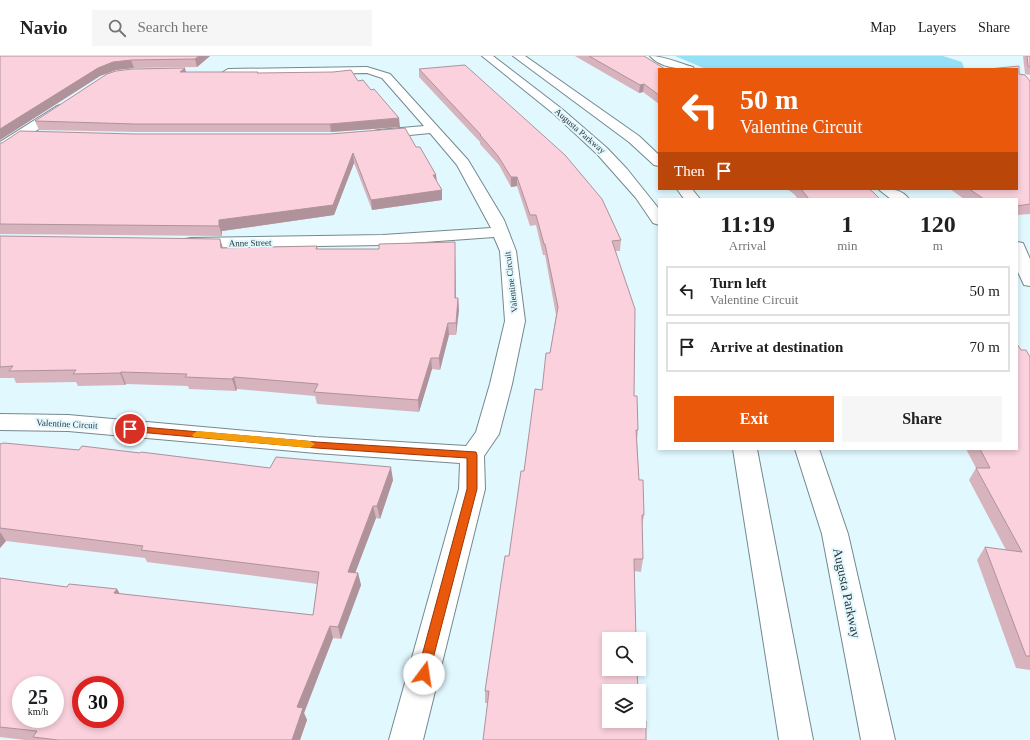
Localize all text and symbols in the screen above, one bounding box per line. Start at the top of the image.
search box [92,10,372,46]
text: Navio [20,17,68,38]
icon: search [106,17,128,39]
text: Search here [138,19,208,35]
text: Map [870,20,896,35]
text: Layers [918,20,956,35]
text: Share [978,20,1010,35]
icon: left [674,84,726,136]
text: 50 m [740,84,798,115]
street label: Augusta Parkway [553,106,608,156]
text: Valentine Circuit [740,117,862,137]
icon: arrive [713,160,735,182]
text: Then [674,163,705,179]
text: 11:19 [720,211,775,237]
text: 1 [841,211,853,237]
text: 120 [920,211,956,237]
street label: Anne Street [229,238,272,248]
text: Arrival [729,238,766,253]
text: min [837,238,857,253]
text: m [933,238,943,253]
street label: Valentine Circuit [502,251,520,313]
text: Turn left [710,275,767,291]
icon: left [676,280,698,302]
text: 50 m [970,283,1000,299]
text: Valentine Circuit [710,292,798,307]
icon: arrive [676,336,698,358]
text: Arrive at destination [710,339,843,355]
text: 70 m [970,339,1000,355]
button: Exit [674,396,834,442]
button: Share [842,396,1002,442]
pin [113,412,147,446]
street label: Valentine Circuit [36,417,98,431]
icon: arrive [119,418,141,440]
street label: Augusta Parkway [830,546,864,640]
map controls [602,632,646,728]
button: search [602,632,646,676]
position arrow [403,653,445,695]
speed limit sign: 30 [72,676,124,728]
button: layers [602,684,646,728]
text: 25 [28,686,48,708]
text: km/h [28,706,48,717]

